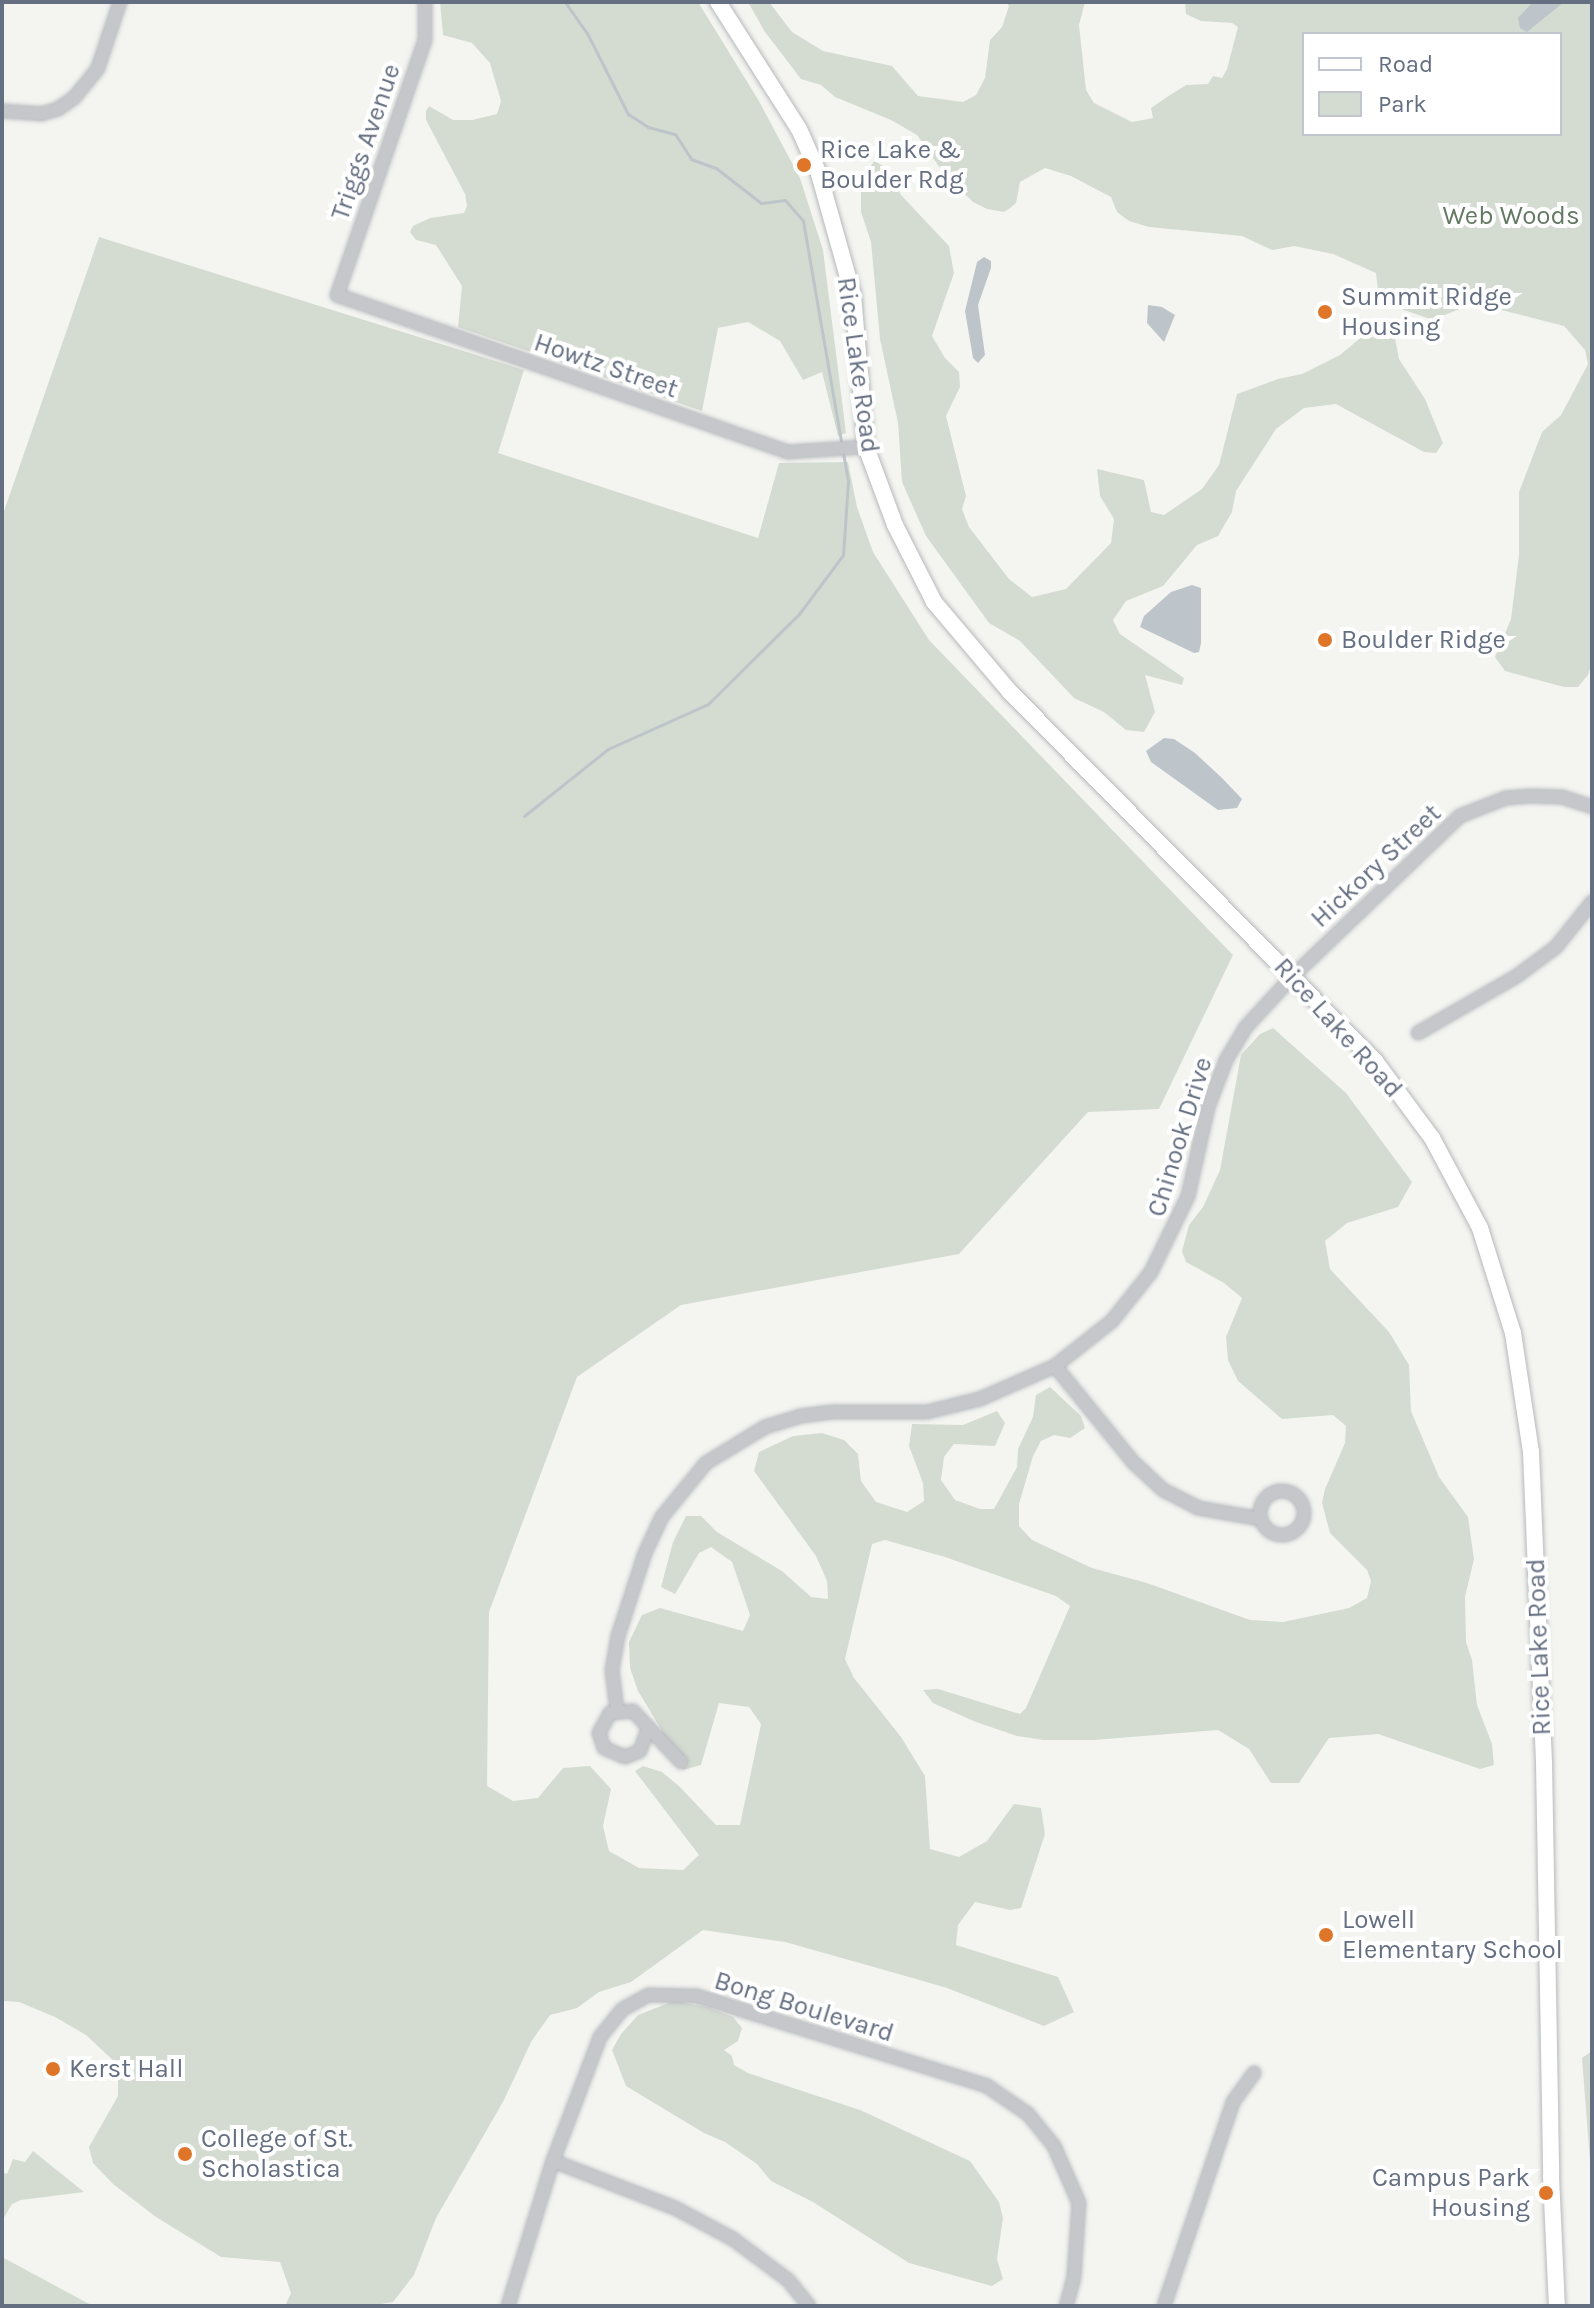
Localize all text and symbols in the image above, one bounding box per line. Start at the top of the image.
legend [1302,32,1562,136]
text: Road [1378,50,1433,78]
street label: Triggs Avenue [325,60,407,224]
text: Park [1378,90,1427,118]
place label: Rice Lake & Boulder Rdg [820,134,964,196]
marker: Rice Lake & Boulder Rdg [795,156,813,174]
park label: Web Woods [1442,200,1580,232]
street label: Rice Lake Road [830,275,886,455]
place label: Summit Ridge Housing [1341,281,1512,342]
marker: Summit Ridge Housing [1316,303,1334,321]
street label: Howtz Street [530,327,682,405]
place label: Boulder Ridge [1341,624,1506,656]
marker: Boulder Ridge [1316,631,1334,649]
street label: Hickory Street [1304,798,1448,934]
street label: Rice Lake Road [1267,952,1409,1104]
street label: Chinook Drive [1141,1054,1219,1220]
street label: Rice Lake Road [1520,1558,1558,1736]
place label: Lowell Elementary School [1342,1904,1563,1966]
marker: Lowell Elementary School [1317,1926,1335,1944]
street label: Bong Boulevard [711,1965,897,2049]
place label: Kerst Hall [69,2053,183,2085]
marker: Kerst Hall [44,2060,62,2078]
place label: College of St. Scholastica [201,2123,353,2184]
marker: College of St. Scholastica [176,2145,194,2163]
place label: Campus Park Housing [1372,2162,1530,2224]
marker: Campus Park Housing [1537,2184,1555,2202]

